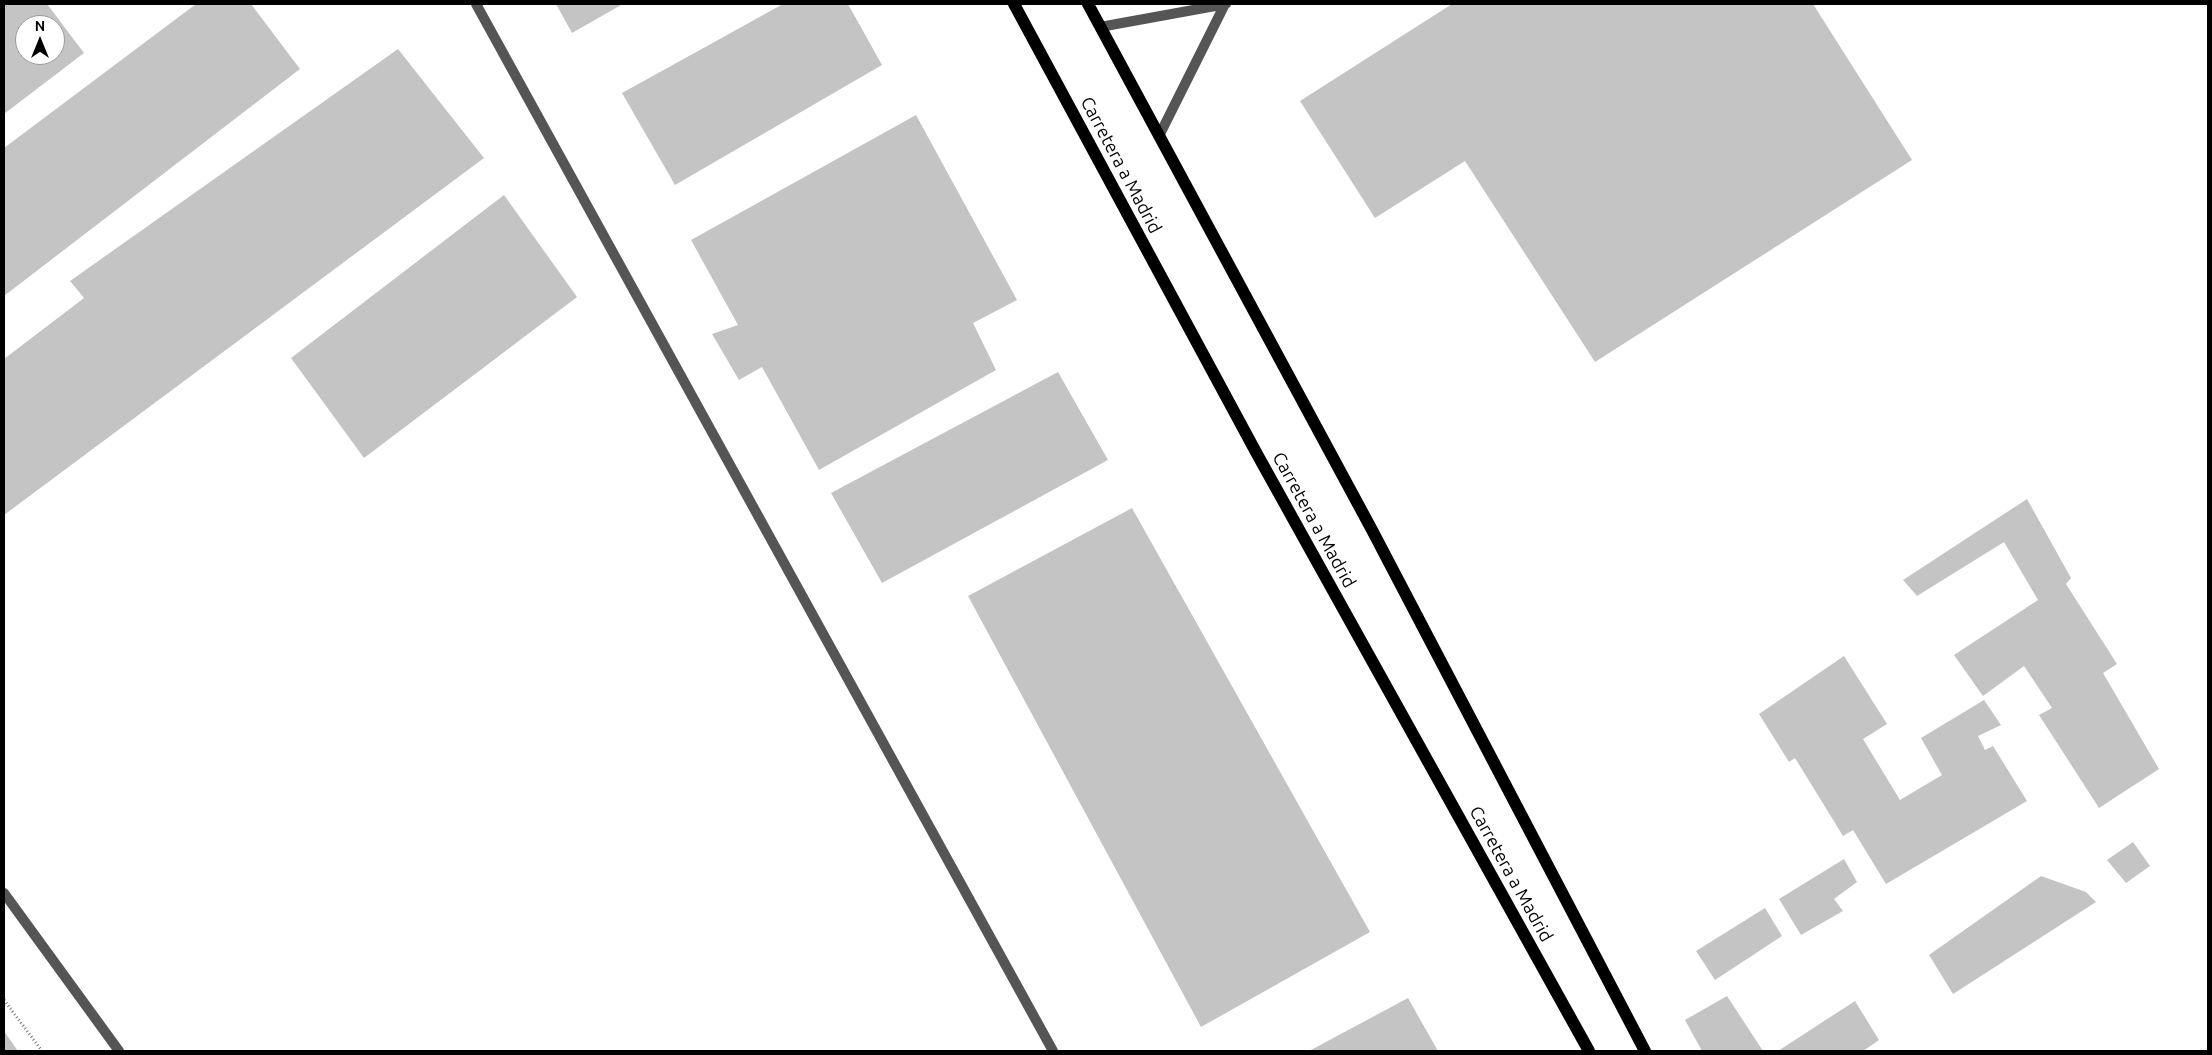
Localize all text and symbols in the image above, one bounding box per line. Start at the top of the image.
north arrow [15,15,65,65]
text: N [35,18,45,34]
street label: Carretera a Madrid [1076,93,1166,237]
street label: Carretera a Madrid [1268,448,1360,592]
street label: Carretera a Madrid [1465,802,1557,946]

